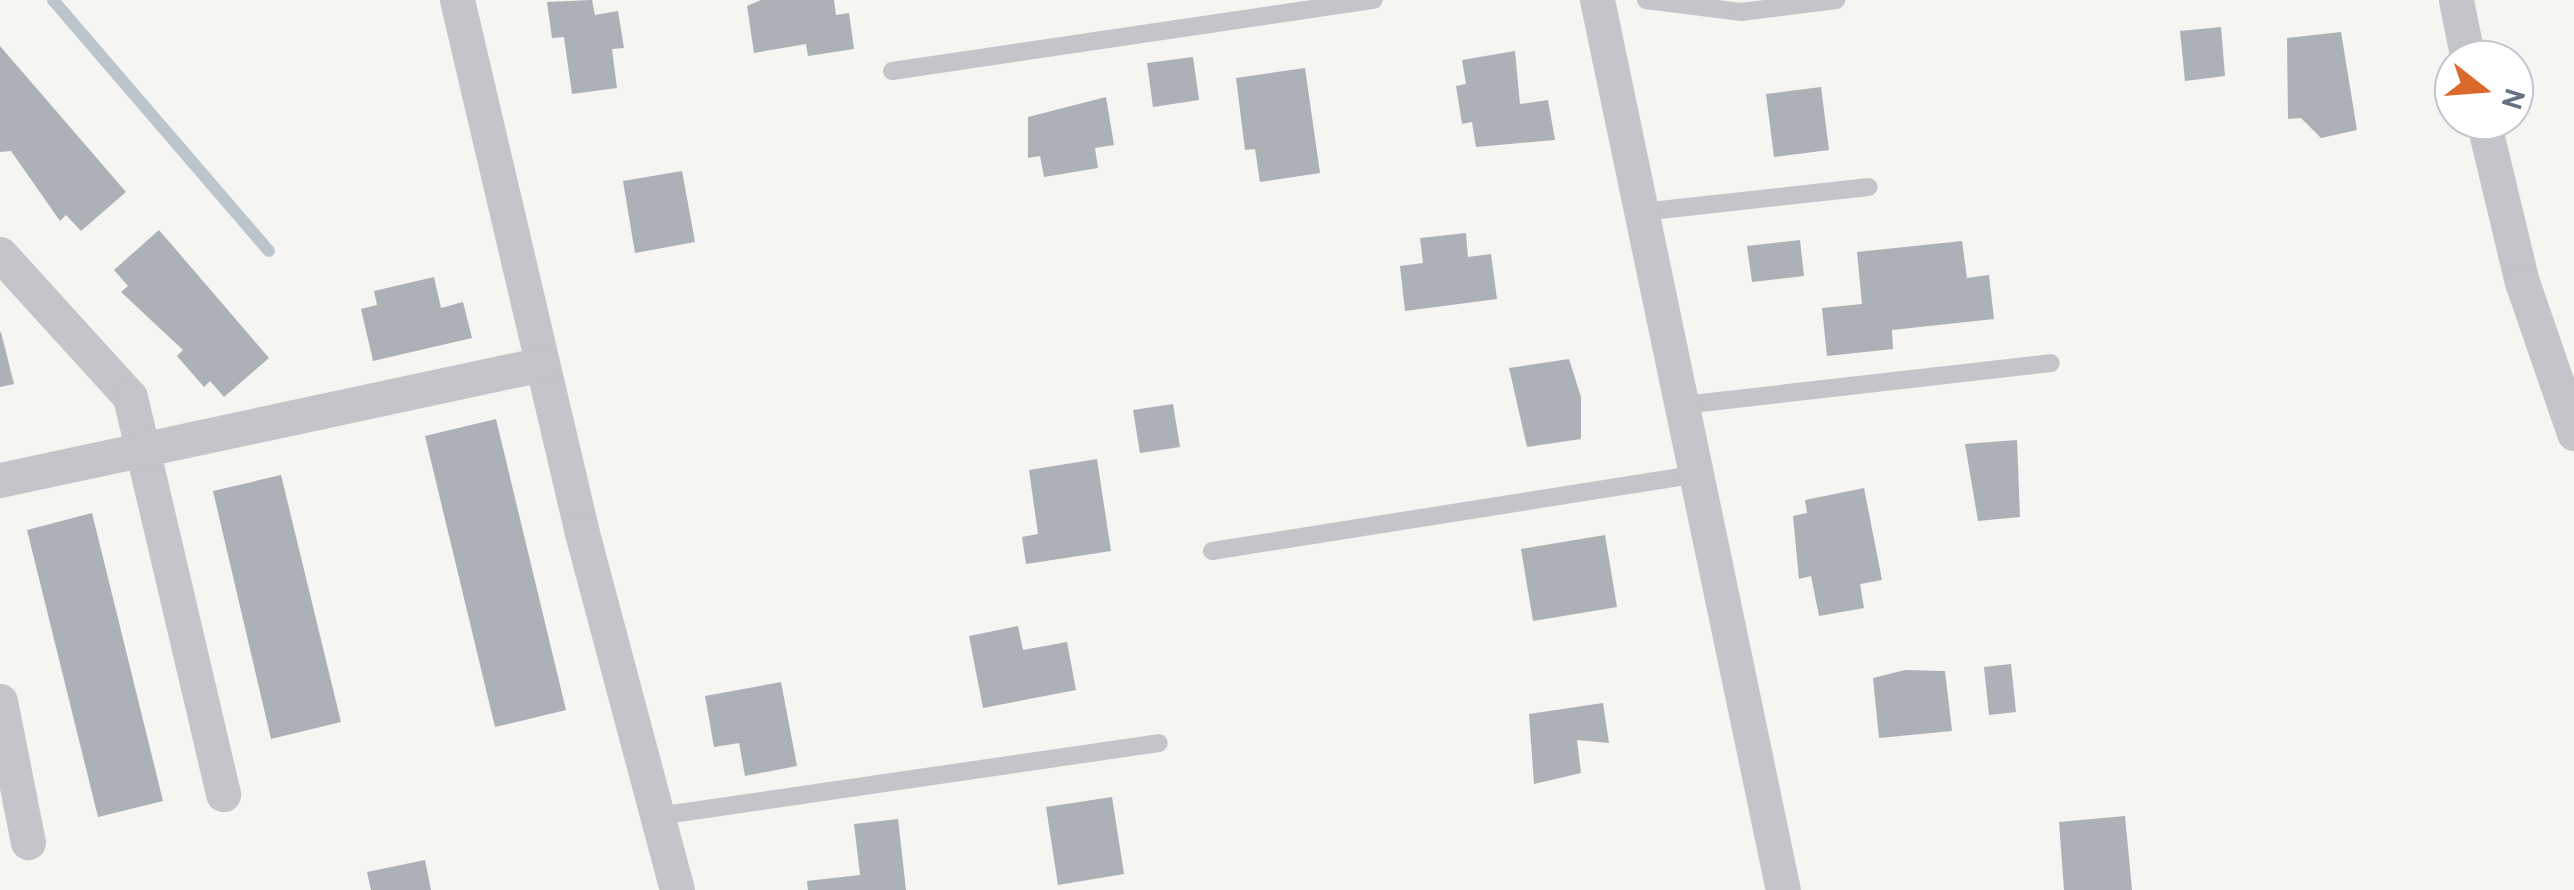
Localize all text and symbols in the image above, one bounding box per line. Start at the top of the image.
north arrow [2434,40,2534,140]
text: N [2491,83,2531,113]

